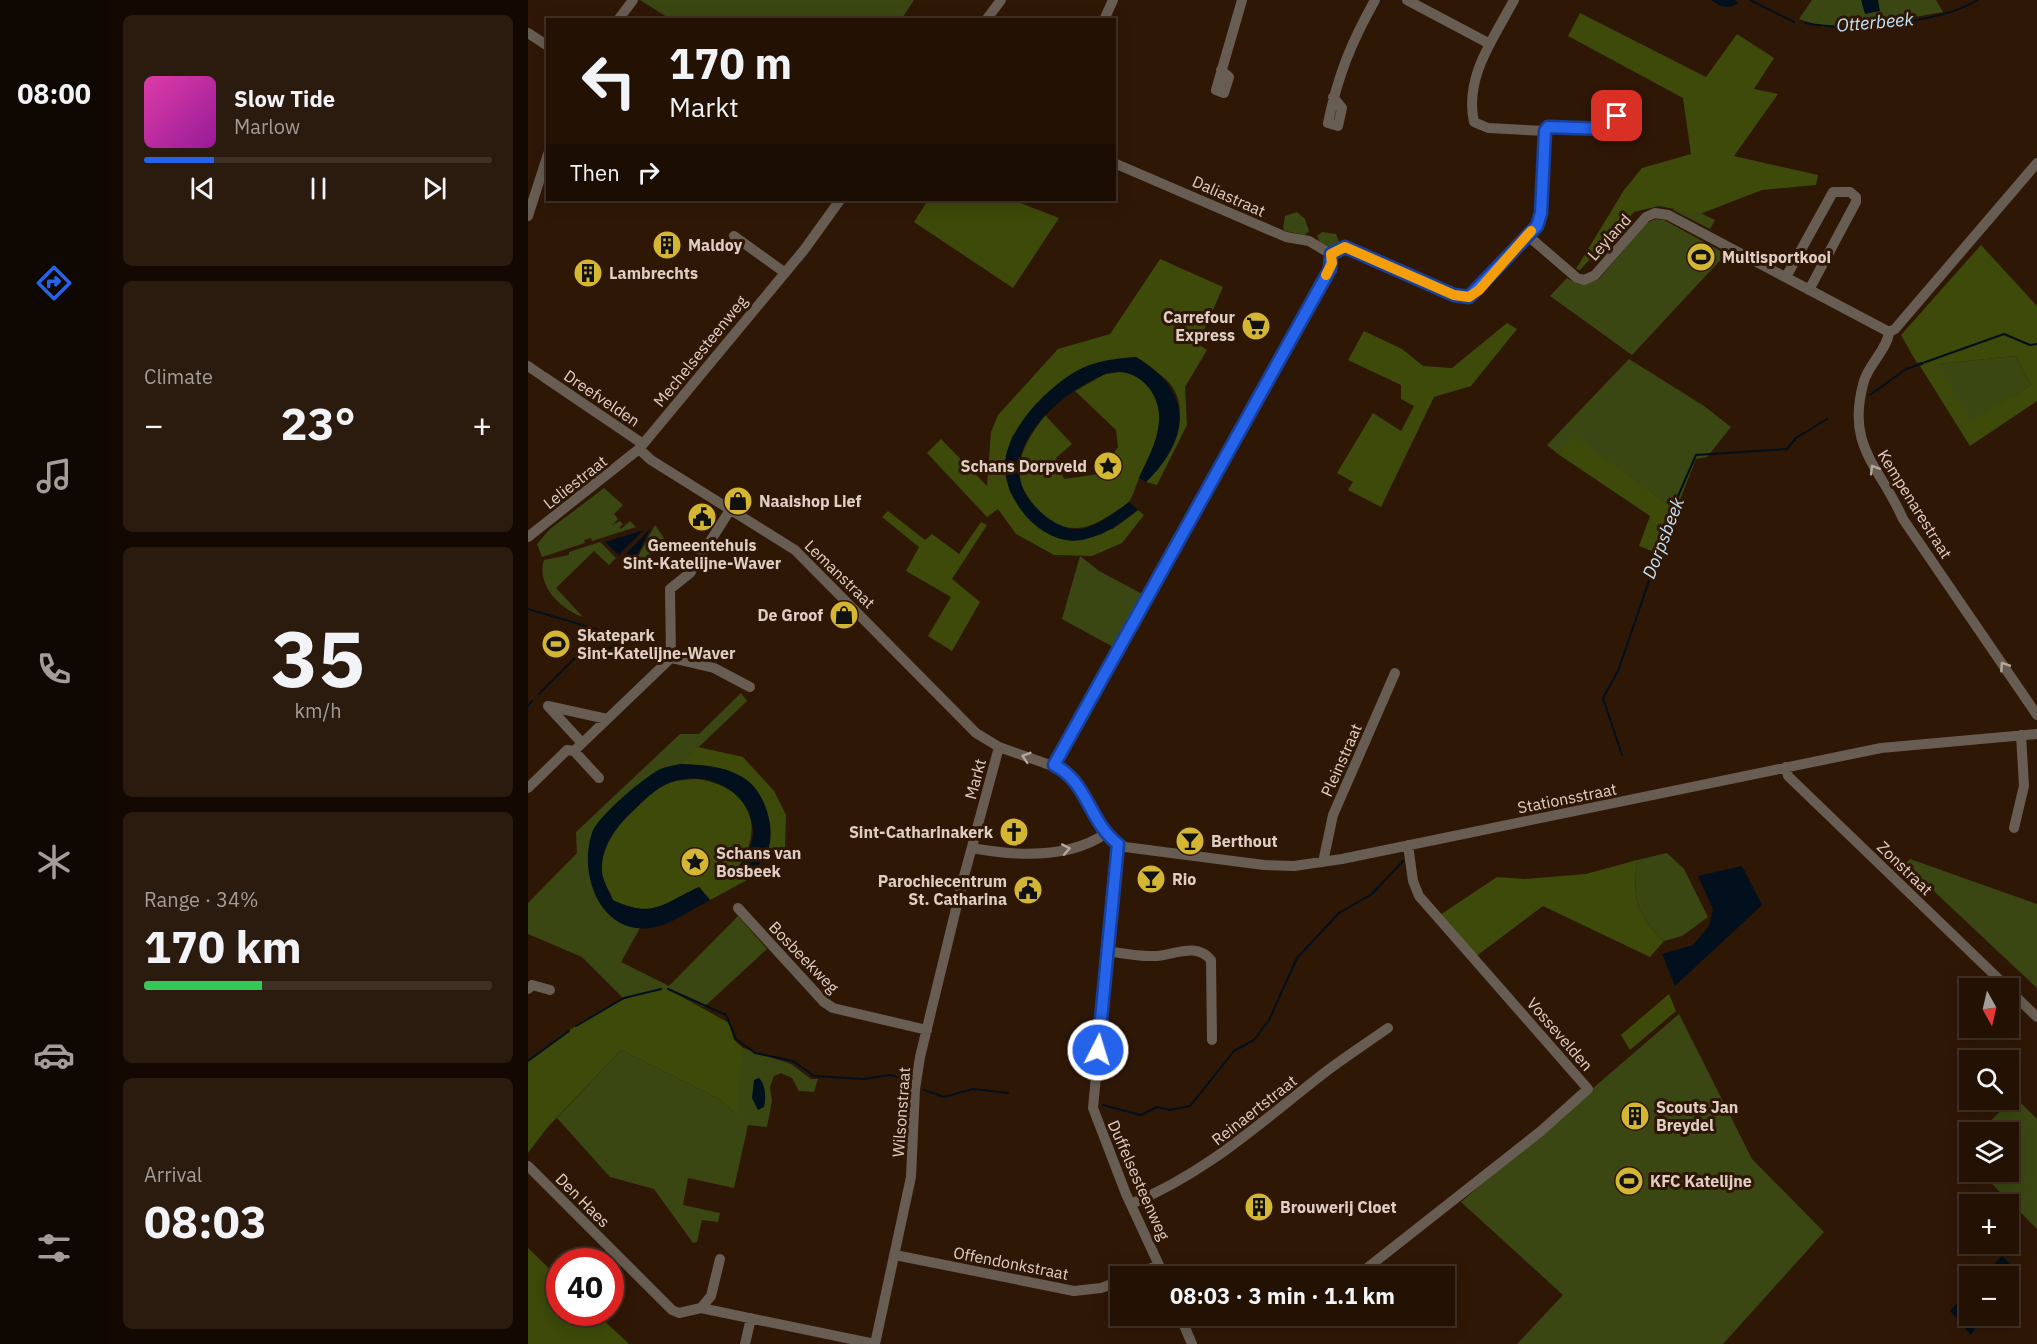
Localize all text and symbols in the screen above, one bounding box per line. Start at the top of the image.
water label: Otterbeek [1835,7,1915,37]
text: 170 m [669,36,792,91]
icon: left [570,42,648,120]
text: 08:00 [17,76,91,111]
text: Slow Tide [234,84,335,113]
text: Markt [669,89,739,124]
pin [1591,90,1642,141]
icon: arrive [1600,99,1633,132]
text: Marlow [234,113,300,140]
icon: right [632,156,665,189]
text: Then [570,158,620,187]
street label: Daliastraat [1189,171,1269,221]
icon: previous [186,172,219,205]
icon: pause [302,172,335,205]
icon: next [418,172,451,205]
street label: Leyland [1583,210,1635,264]
building icon: Maldoy [651,229,683,261]
place label: Maldoy [688,235,743,255]
sports icon: Multisportkooi [1685,241,1717,273]
place label: Multisportkooi [1722,247,1831,267]
building icon: Lambrechts [572,257,604,289]
icon: directions [33,262,75,304]
place label: Lambrechts [609,263,698,283]
street label: Mechelsesteenweg [649,291,752,411]
place label: Carrefour Express [1163,307,1236,345]
supermarket icon: Carrefour Express [1240,310,1272,342]
text: Climate [144,363,213,390]
street label: Dreefvelden [560,365,644,431]
text: 23° [280,394,356,452]
text: − [144,403,164,446]
text: + [472,403,492,446]
street label: Kempenarestraat [1874,446,1956,562]
place icon: Schans Dorpveld [1092,450,1124,482]
street label: Leliestraat [539,451,611,513]
icon: music [33,455,75,497]
place label: Schans Dorpveld [960,456,1087,476]
one-way arrow [1869,465,1881,475]
shop icon: Naaishop Lief [722,485,754,517]
place label: Naaishop Lief [759,491,862,511]
water label: Dorpsbeek [1637,494,1689,582]
public building icon: Gemeentehuis Sint-Katelijne-Waver [686,501,718,533]
place label: Gemeentehuis Sint-Katelijne-Waver [623,535,782,573]
street label: Lemanstraat [801,536,879,612]
shop icon: De Groof [828,599,860,631]
place label: De Groof [757,605,823,625]
text: 35 [271,607,365,708]
place label: Skatepark Sint-Katelijne-Waver [577,625,736,663]
sports icon: Skatepark Sint-Katelijne-Waver [540,628,572,660]
icon: phone [33,648,75,690]
one-way arrow [2001,662,2012,673]
text: km/h [294,697,342,724]
street label: Pleinstraat [1316,720,1366,800]
one-way arrow [1021,752,1032,764]
street label: Markt [960,756,990,802]
street label: Stationsstraat [1516,779,1618,817]
church icon: Sint-Catharinakerk [998,816,1030,848]
place label: Sint-Catharinakerk [849,822,994,842]
bar icon: Berthout [1174,825,1206,857]
place label: Berthout [1211,831,1278,851]
street label: Zonstraat [1873,837,1937,899]
icon: climate [33,841,75,883]
place label: Schans van Bosbeek [716,843,801,881]
one-way arrow [1060,843,1070,856]
place icon: Schans van Bosbeek [679,846,711,878]
bar icon: Rio [1135,863,1167,895]
place label: Rio [1172,869,1196,889]
place label: Parochiecentrum St. Catharina [878,871,1007,909]
public building icon: Parochiecentrum St. Catharina [1012,874,1044,906]
text: Range · 34% [144,886,259,913]
text: 170 km [144,917,302,975]
street label: Bosbeekweg [765,917,844,997]
north arrow [1959,978,2019,1038]
map controls [1959,978,2019,1326]
street label: Vossevelden [1523,993,1597,1075]
position arrow [1066,1018,1130,1082]
icon: car [33,1034,75,1076]
button: search [1959,1050,2019,1110]
street label: Wilsonstraat [888,1066,914,1158]
street label: Reinaertstraat [1207,1071,1301,1149]
place label: Scouts Jan Breydel [1656,1097,1738,1135]
building icon: Scouts Jan Breydel [1619,1100,1651,1132]
street label: Duffelsesteenweg [1104,1117,1175,1244]
button: layers [1959,1122,2019,1182]
text: Arrival [144,1161,202,1188]
sports icon: KFC Katelijne [1613,1165,1645,1197]
street label: Den Haes [552,1169,614,1231]
place label: KFC Katelijne [1650,1171,1752,1191]
building icon: Brouwerij Cloet [1243,1191,1275,1223]
text: 08:03 [144,1192,267,1250]
button: + [1959,1194,2019,1254]
place label: Brouwerij Cloet [1280,1197,1397,1217]
icon: filters [33,1227,75,1269]
street label: Offendonkstraat [952,1242,1070,1284]
speed limit sign: 40 [546,1248,624,1326]
button: − [1959,1266,2019,1326]
text: 08:03 · 3 min · 1.1 km [1170,1281,1395,1310]

